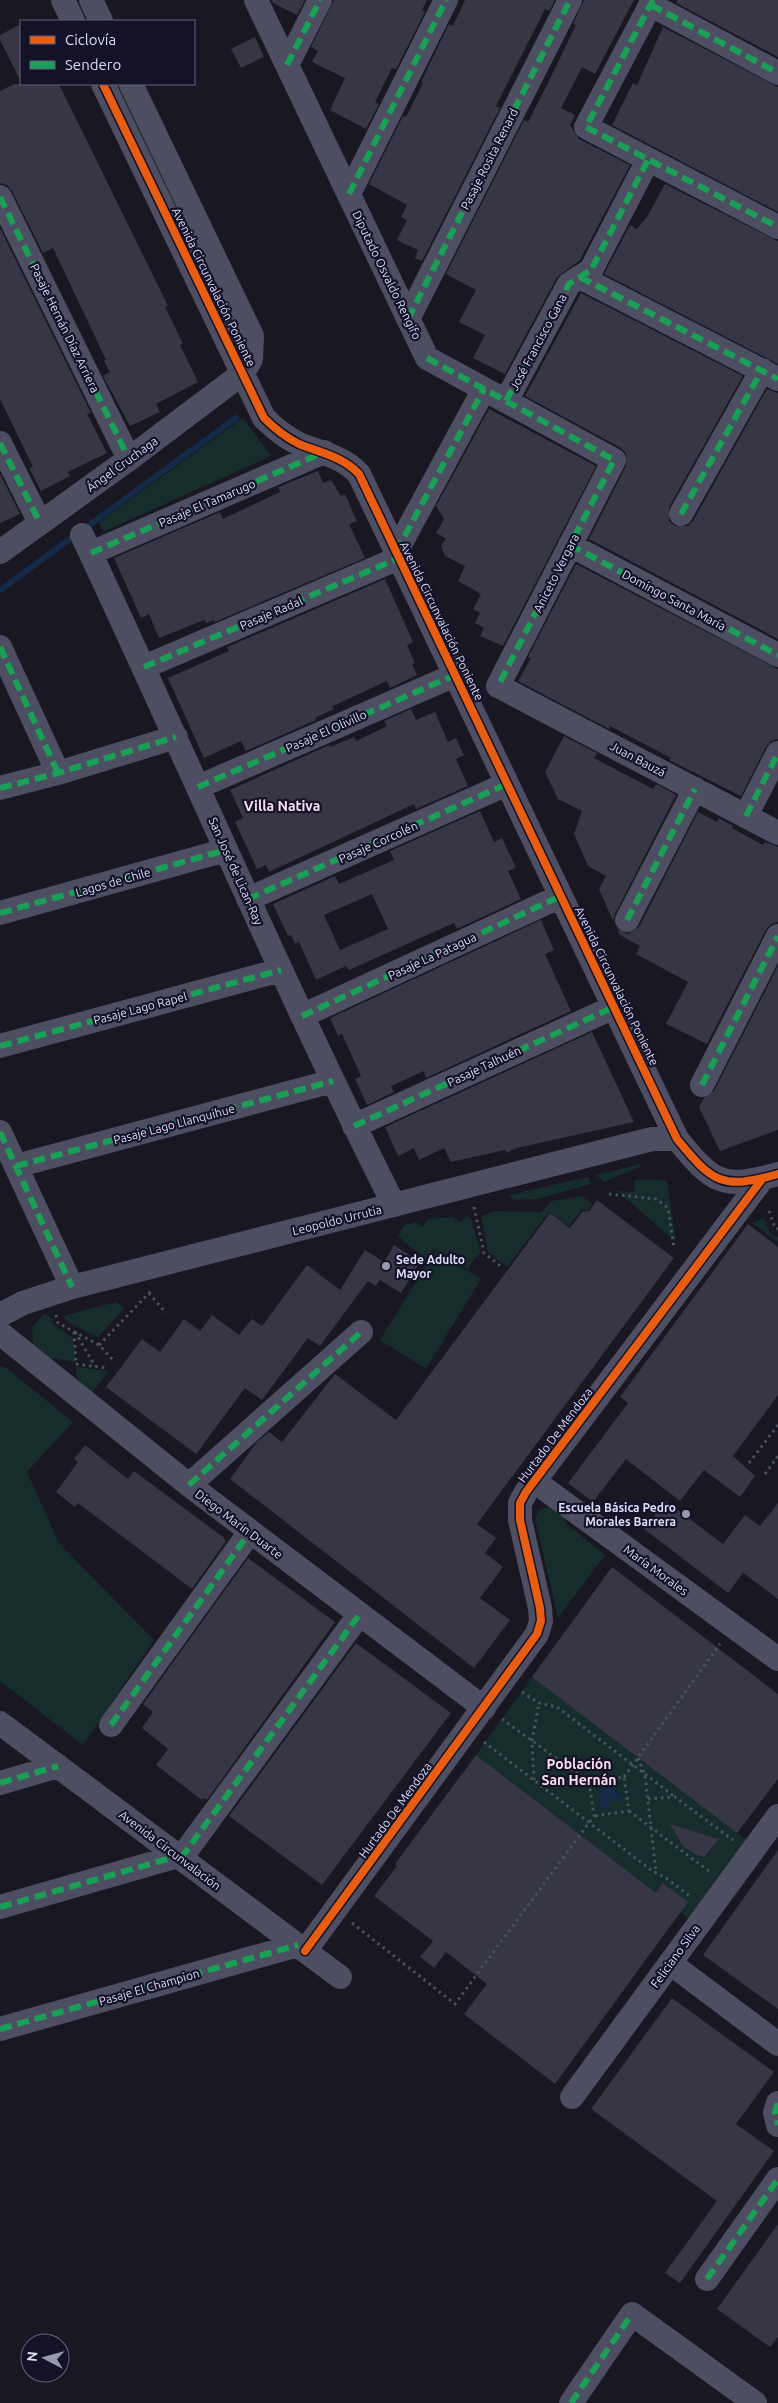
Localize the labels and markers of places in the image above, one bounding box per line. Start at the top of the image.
place label: Sede Adulto Mayor [396,1253,465,1280]
marker: Sede Adulto Mayor [380,1260,392,1272]
place label: Escuela Básica Pedro Morales Barrera [558,1501,676,1528]
marker: Escuela Básica Pedro Morales Barrera [680,1508,692,1520]

